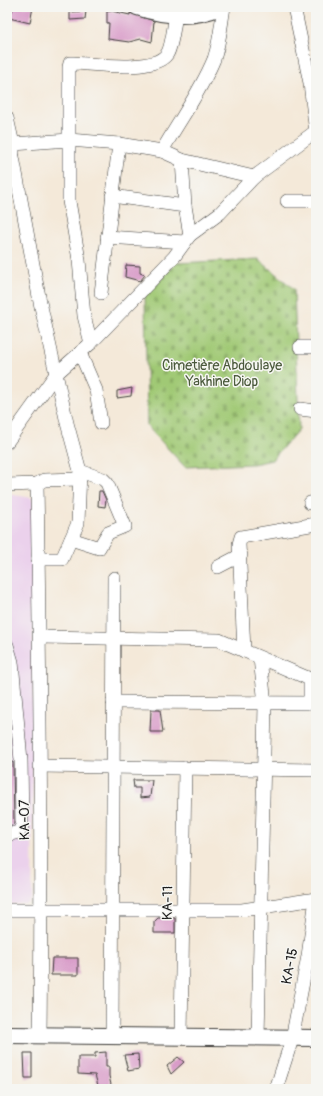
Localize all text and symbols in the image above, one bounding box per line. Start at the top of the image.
park label: Cimetière Abdoulaye Yakhine Diop [162,357,282,390]
street label: KA-07 [16,799,33,840]
street label: KA-11 [159,886,176,920]
street label: KA-15 [278,947,301,986]

